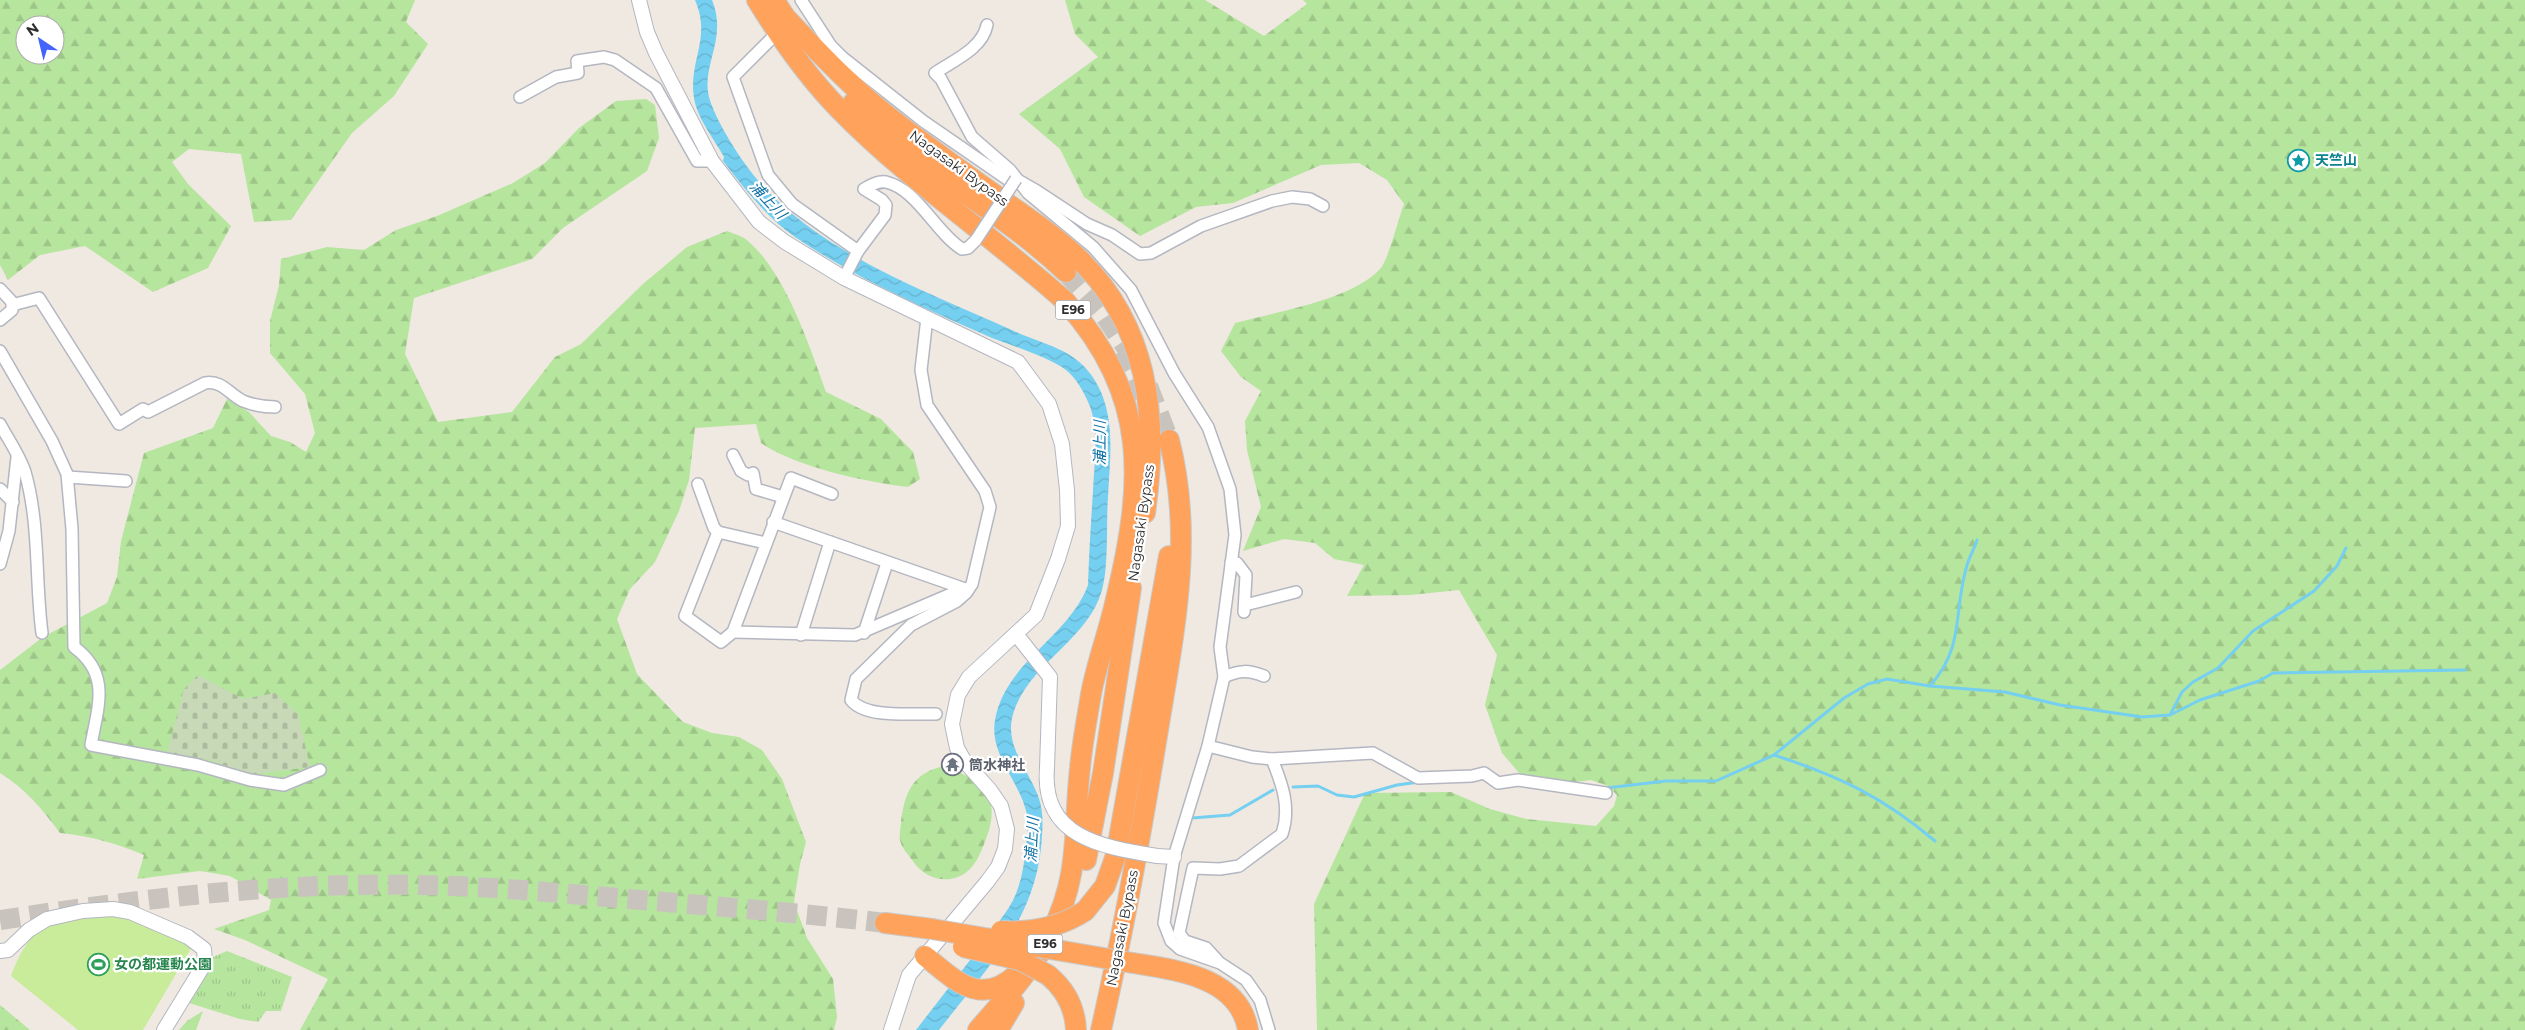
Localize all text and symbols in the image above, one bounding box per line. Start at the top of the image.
north arrow [15,15,65,65]
text: N [23,19,42,40]
street label: Nagasaki Bypass [906,126,1012,210]
place icon: 天竺山 [2287,148,2311,172]
place label: 天竺山 [2315,151,2357,169]
water label: 浦上川 [746,177,792,224]
road number: E96 [1056,300,1090,320]
water label: 浦上川 [1090,419,1109,466]
street label: Nagasaki Bypass [1124,463,1158,583]
temple icon: 筒水神社 [941,753,965,777]
place label: 筒水神社 [969,756,1025,774]
water label: 浦上川 [1021,815,1042,863]
street label: Nagasaki Bypass [1102,868,1142,988]
road number: E96 [1028,934,1062,954]
sports icon: 女の都運動公園 [86,952,110,976]
place label: 女の都運動公園 [114,955,212,973]

